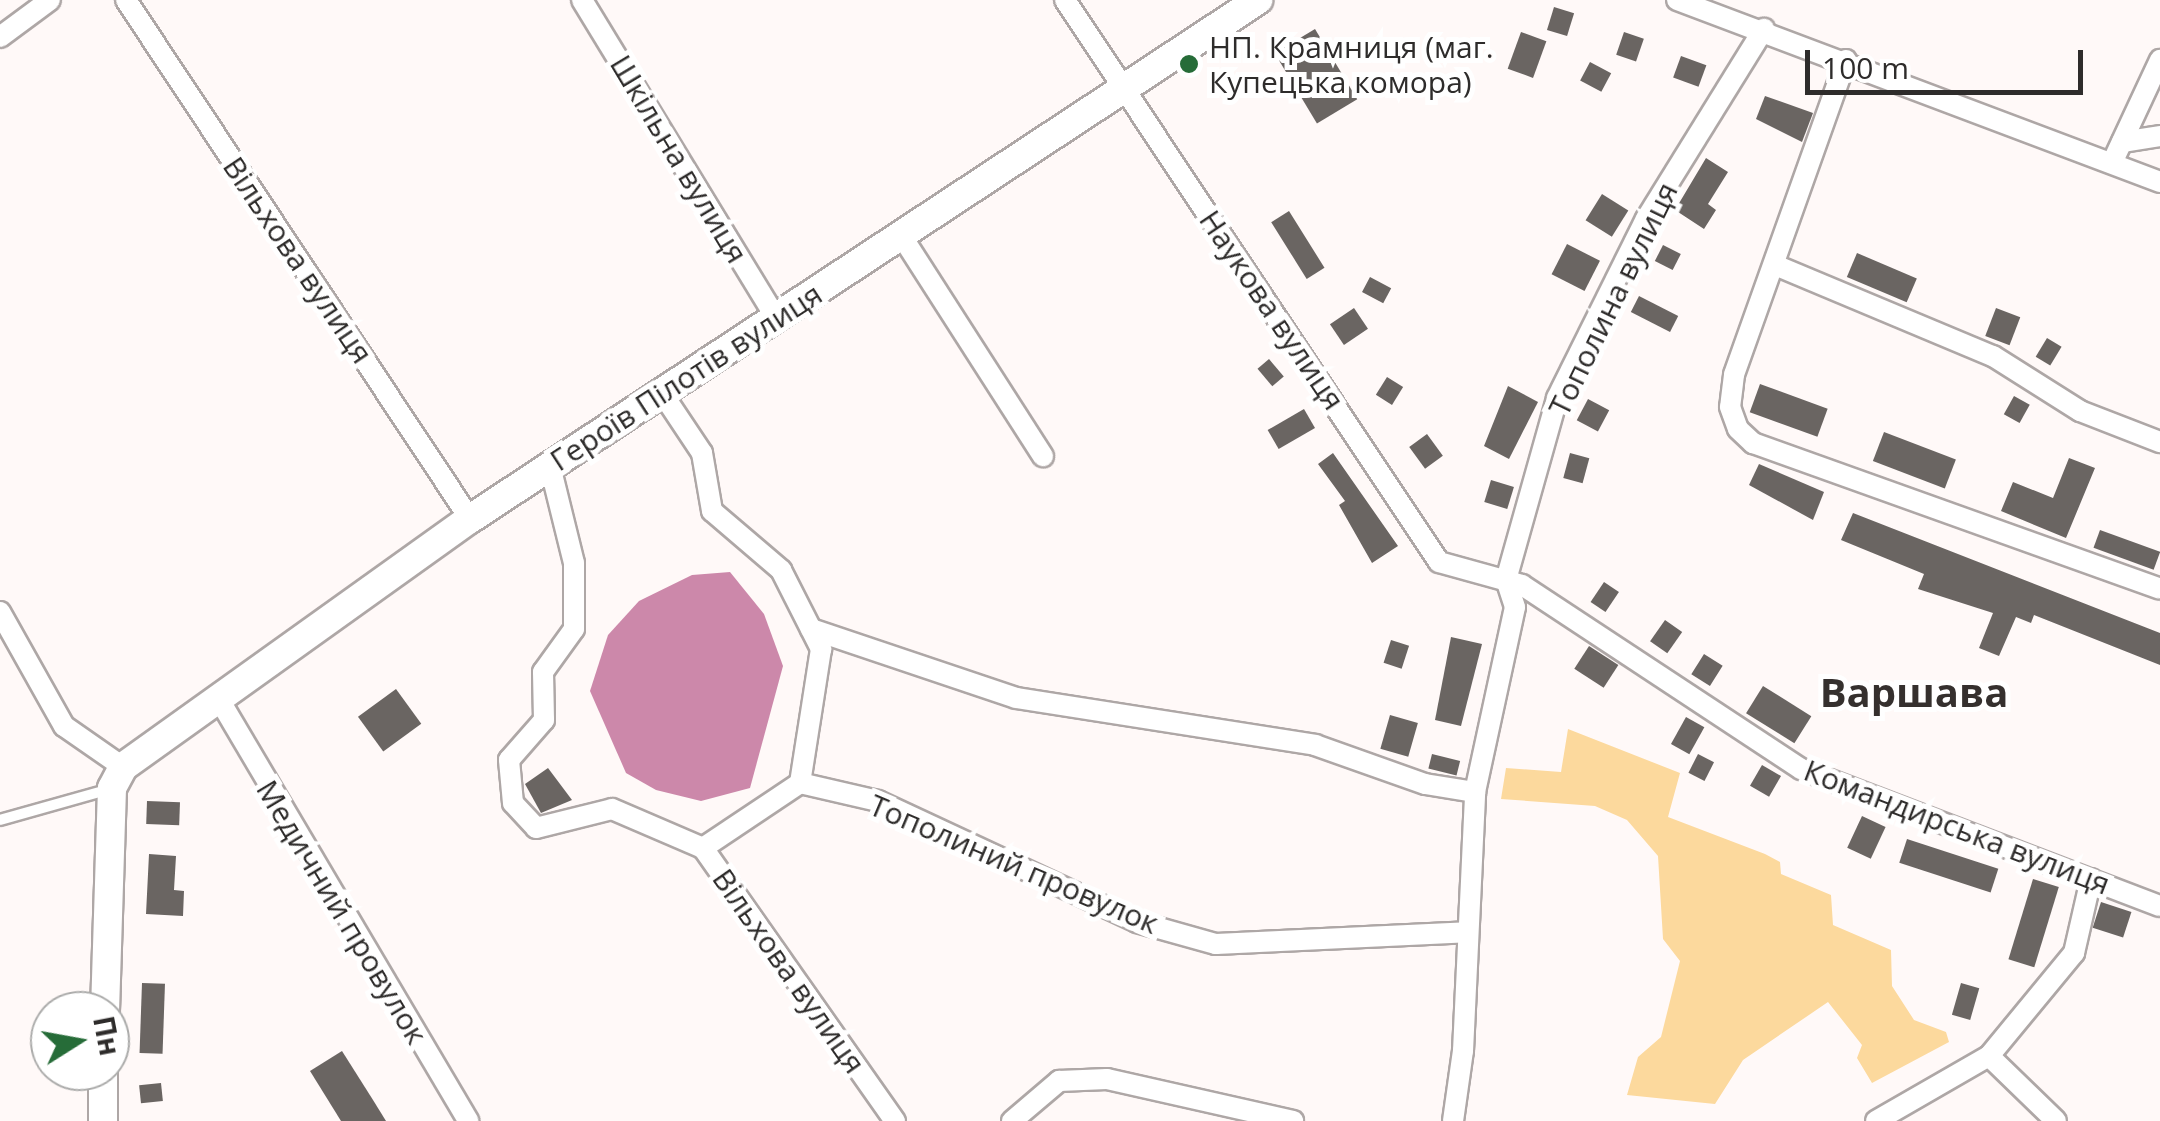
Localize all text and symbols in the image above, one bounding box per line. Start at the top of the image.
place label: НП. Крамниця (маг. Купецька комора) [1209,29,1494,100]
scale bar [1810,30,2088,92]
text: 100 m [1822,47,1909,88]
street label: Шкільна вулиця [603,48,755,270]
marker: НП. Крамниця (маг. Купецька комора) [1178,53,1200,75]
street label: Вільхова вулиця [216,150,380,370]
street label: Тополина вулиця [1541,177,1685,421]
street label: Наукова вулиця [1192,203,1352,417]
street label: Героїв Пілотів вулиця [543,276,829,478]
district label: Варшава [1820,668,2008,716]
street label: Командирська вулиця [1799,752,2115,902]
street label: Медичний провулок [249,774,435,1050]
street label: Тополиний провулок [864,787,1164,941]
street label: Вільхова вулиця [705,862,873,1080]
north arrow [30,991,130,1091]
text: Пн [85,1013,130,1059]

